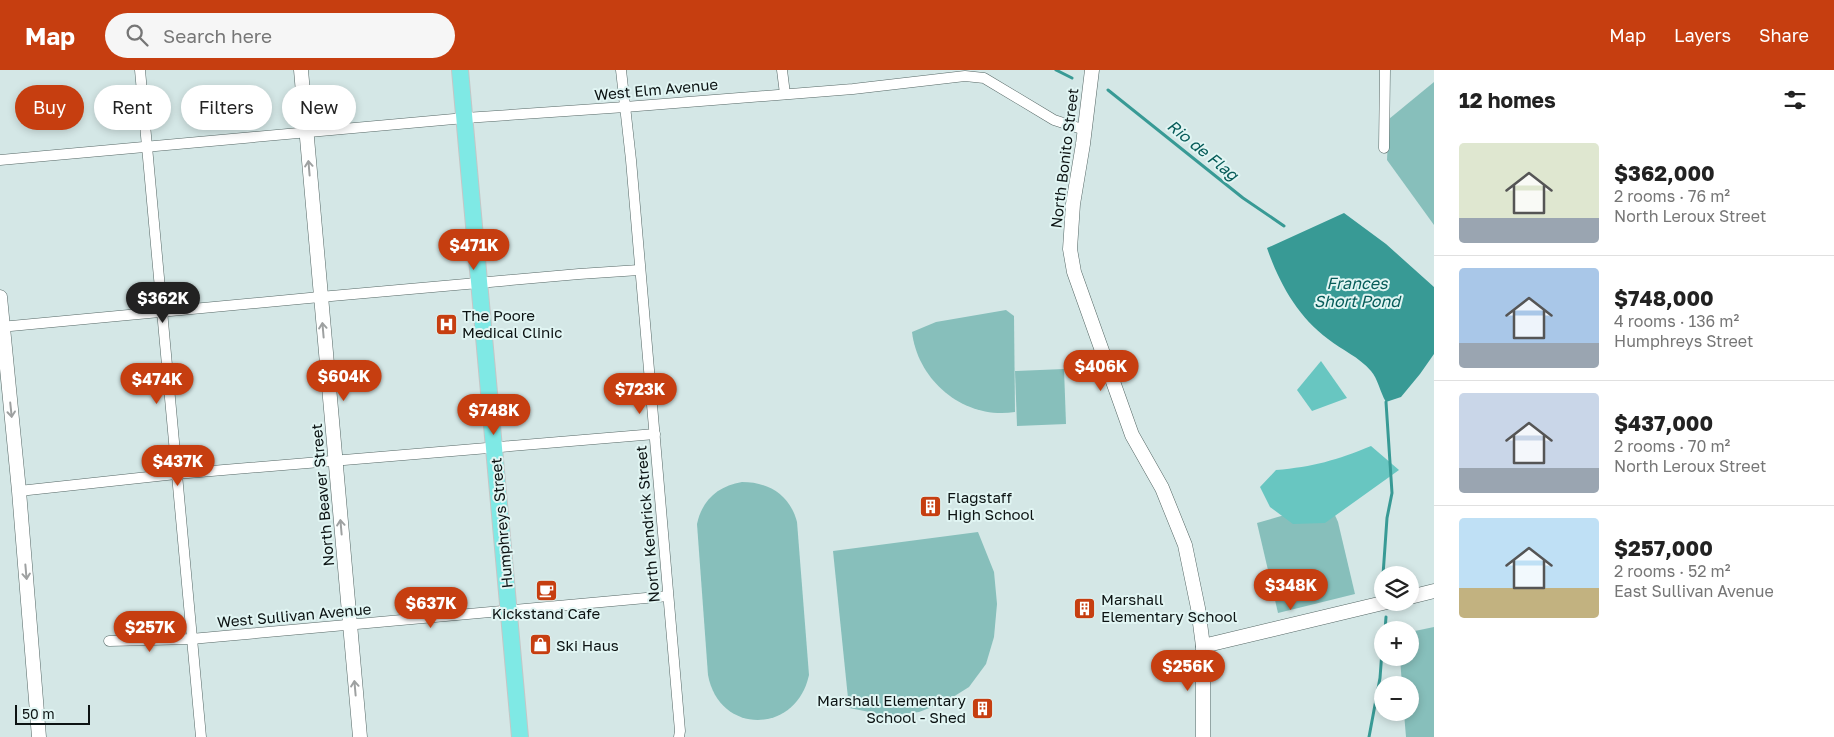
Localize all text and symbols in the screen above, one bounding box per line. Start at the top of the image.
search box [105,13,455,58]
text: Map [25,21,75,50]
icon: search [123,21,151,49]
text: Search here [163,24,272,47]
text: Map [1609,24,1646,46]
text: Layers [1674,24,1731,46]
text: Share [1759,24,1809,46]
street label: West Elm Avenue [593,75,719,103]
chip: Buy [15,85,84,130]
chip: Rent [94,85,171,130]
chip: Filters [181,85,272,130]
chip: New [282,85,356,130]
icon: filters [1781,86,1809,114]
street label: North Bonito Street [1046,87,1082,229]
text: 12 homes [1459,87,1556,113]
water label: Rio de Flag [1164,115,1243,185]
one-way arrow [305,160,314,176]
text: $362,000 [1614,160,1715,186]
icon: home [1499,163,1559,223]
text: 2 rooms · 76 m² [1614,186,1730,206]
text: North Leroux Street [1614,206,1766,226]
pin: $471K [439,228,509,271]
text: $471K [449,235,499,255]
water label: Frances Short Pond [1314,273,1402,311]
pin: $362K [128,282,198,324]
text: $748,000 [1614,285,1714,311]
text: $362K [137,288,189,308]
icon: home [1499,288,1559,348]
place label: The Poore Medical Clinic [462,306,563,341]
text: 4 rooms · 136 m² [1614,311,1739,331]
hospital icon: The Poore Medical Clinic [434,312,458,336]
one-way arrow [319,322,328,338]
text: Humphreys Street [1614,331,1754,351]
pin: $406K [1066,350,1136,392]
text: $406K [1075,356,1127,376]
pin: $604K [309,360,379,402]
pin: $474K [122,362,192,405]
text: $604K [318,366,370,386]
text: $474K [131,369,183,389]
pin: $723K [605,372,675,415]
text: $723K [615,379,665,399]
pin: $748K [459,394,529,436]
text: $748K [468,400,520,420]
one-way arrow [6,402,16,418]
text: $437,000 [1614,410,1713,436]
icon: home [1499,413,1559,473]
street label: North Beaver Street [307,423,337,567]
text: 2 rooms · 70 m² [1614,436,1730,456]
pin: $437K [143,444,213,487]
street label: North Kendrick Street [631,445,663,603]
text: $437K [153,451,203,471]
text: North Leroux Street [1614,456,1766,476]
street label: Humphreys Street [486,457,516,589]
place label: Flagstaff High School [947,488,1035,523]
building icon: Flagstaff High School [919,494,943,518]
one-way arrow [336,519,346,535]
text: $257,000 [1614,535,1713,561]
icon: home [1499,538,1559,598]
text: 2 rooms · 52 m² [1614,561,1730,581]
one-way arrow [21,564,30,580]
map controls [1374,566,1419,721]
button: layers [1374,566,1419,611]
pin: $348K [1256,568,1326,611]
text: $348K [1265,575,1317,595]
cafe icon: Kickstand Cafe [534,578,558,602]
text: East Sullivan Avenue [1614,581,1774,601]
pin: $637K [396,586,466,629]
place label: Marshall Elementary School [1101,590,1237,625]
text: $637K [406,593,456,613]
building icon: Marshall Elementary School [1073,596,1097,620]
street label: West Sullivan Avenue [216,599,372,631]
place label: Kickstand Cafe [492,604,600,622]
pin: $257K [115,610,185,653]
text: $257K [125,617,175,637]
button: + [1374,621,1419,666]
shop icon: Ski Haus [528,633,552,657]
place label: Ski Haus [556,636,619,654]
pin: $256K [1153,650,1223,692]
text: $256K [1162,656,1214,676]
button: − [1374,676,1419,721]
one-way arrow [351,681,360,697]
place label: Marshall Elementary School - Shed [817,691,967,726]
building icon: Marshall Elementary School - Shed [970,697,994,721]
scale bar [15,702,90,725]
text: 50 m [22,705,55,722]

